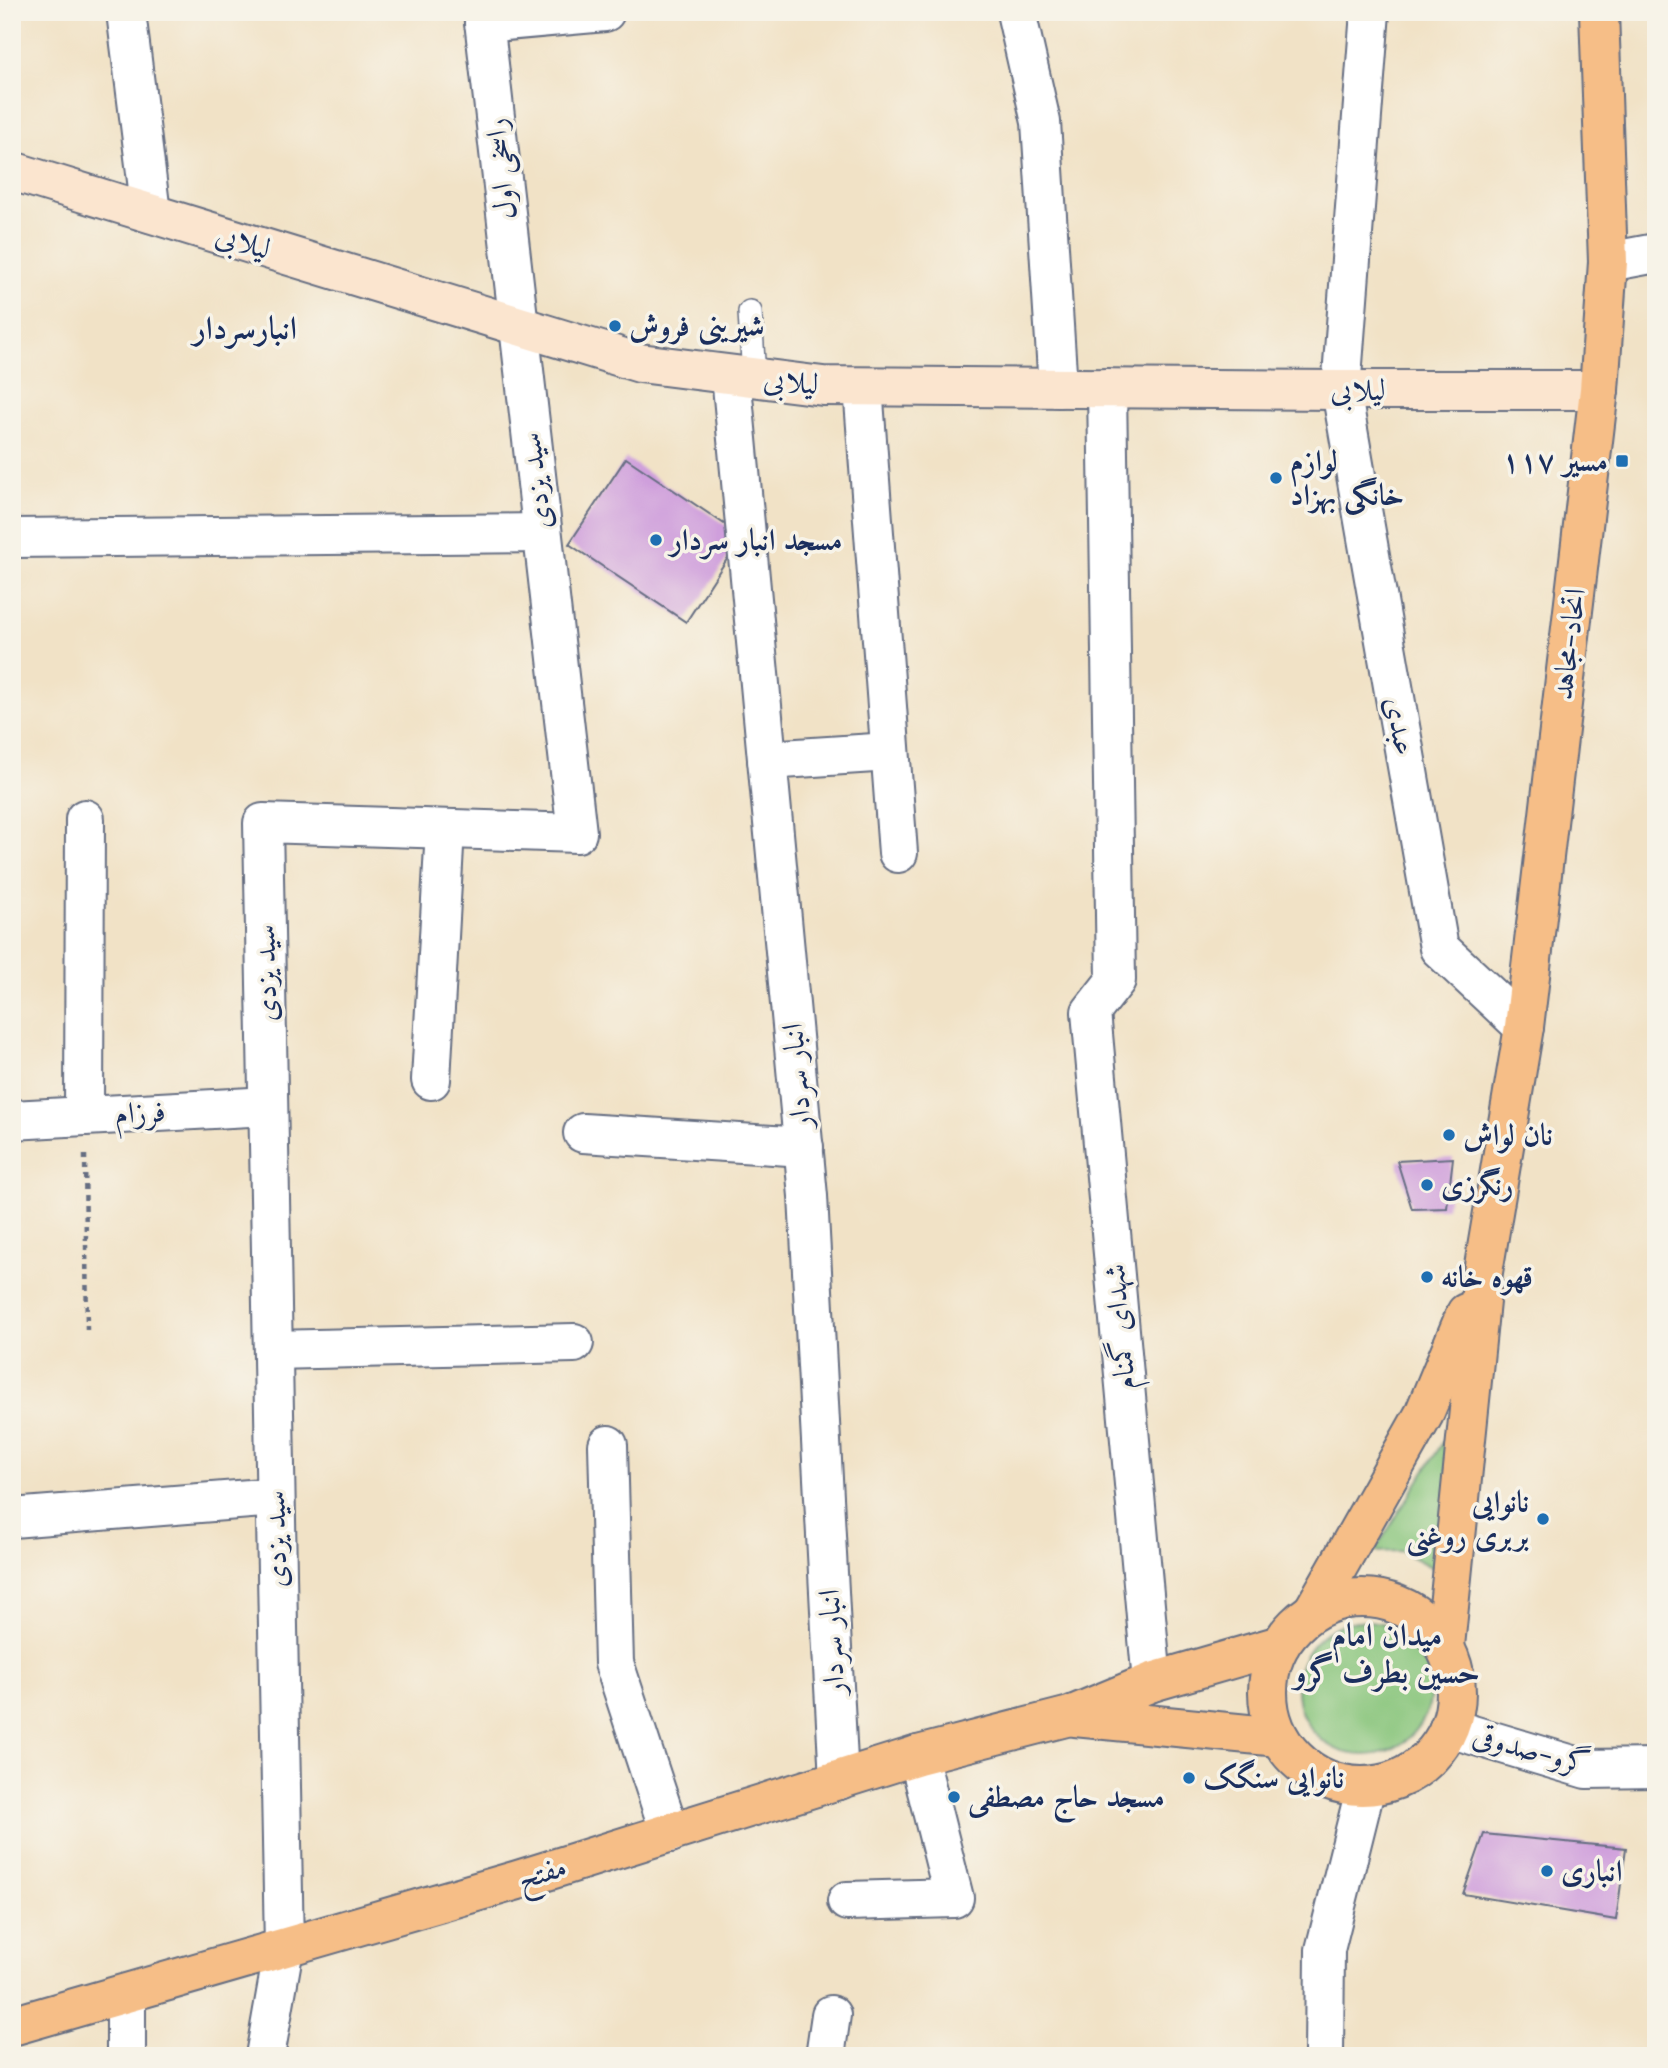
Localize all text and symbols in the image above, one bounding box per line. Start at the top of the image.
street label: راسخی اول [475,116,527,222]
street label: لیلابی [211,214,275,270]
place label: شیرینی فروش [629,306,764,347]
district label: انبارسردار [190,307,297,351]
marker: شیرینی فروش [607,318,623,334]
street label: لیلابی [761,359,821,405]
street label: لیلابی [1330,370,1386,411]
street label: سید یزدی [510,430,562,532]
place label: لوازم خانگی بهزاد [1290,441,1404,516]
place label: مسیر ۱۱۷ [1502,441,1608,482]
marker: مسیر ۱۱۷ [1614,453,1630,469]
marker: لوازم خانگی بهزاد [1268,470,1284,486]
place label: مسجد انبار سردار [667,520,842,561]
marker: مسجد انبار سردار [648,532,664,548]
street label: اتحاد-مجاهد [1542,586,1596,702]
street label: عبدی [1375,694,1425,758]
street label: سید یزدی [245,924,287,1022]
street label: انبار سردار [772,1022,822,1133]
street label: فرزام [113,1091,167,1140]
place label: نان لواش [1463,1115,1553,1156]
marker: نان لواش [1441,1127,1457,1143]
place label: رنگرزی [1441,1165,1513,1206]
marker: رنگرزی [1419,1177,1435,1193]
place label: قهوه خانه [1441,1257,1533,1298]
street label: شهدای گمنام [1094,1262,1151,1392]
marker: قهوه خانه [1419,1269,1435,1285]
place label: نانوایی بربری روغنی [1406,1482,1530,1558]
street label: سید یزدی [255,1490,297,1588]
marker: نانوایی بربری روغنی [1535,1511,1551,1527]
street label: انبار سردار [809,1588,855,1699]
district label: میدان امام حسین بطرف گرو [1291,1614,1480,1695]
street label: گرو-صدوقی [1468,1715,1594,1785]
place label: نانوایی سنگک [1203,1758,1344,1799]
marker: نانوایی سنگک [1181,1770,1197,1786]
place label: مسجد حاج مصطفی [967,1777,1165,1824]
marker: مسجد حاج مصطفی [946,1789,962,1805]
street label: مفتح [512,1846,573,1906]
place label: انباری [1561,1851,1623,1892]
marker: انباری [1539,1863,1555,1879]

